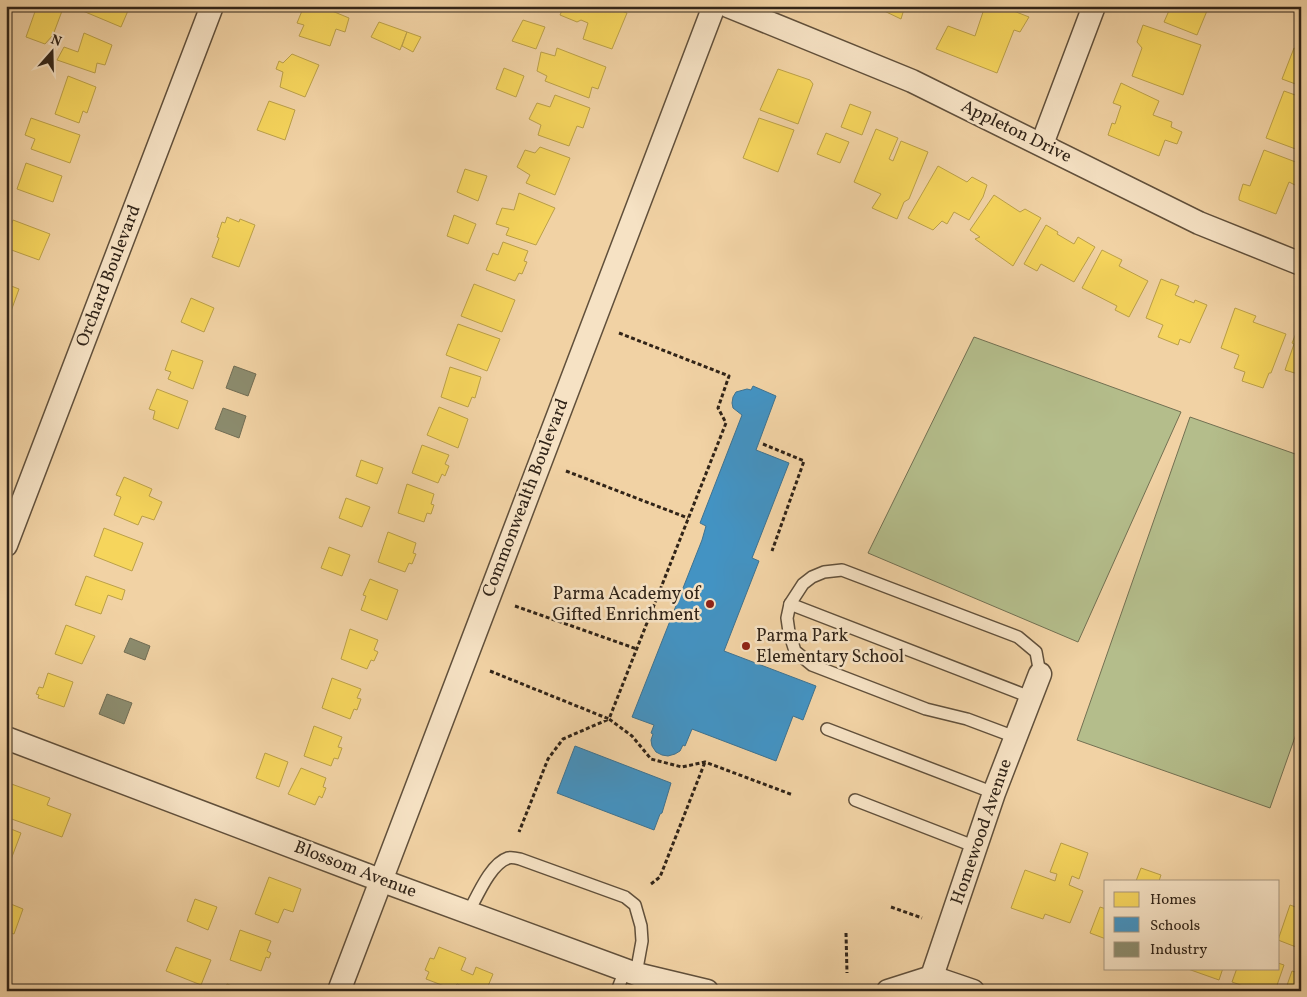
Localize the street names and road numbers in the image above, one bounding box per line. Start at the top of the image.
street label: Appleton Drive [956,94,1076,170]
street label: Orchard Boulevard [70,201,148,351]
street label: Commonwealth Boulevard [477,395,575,601]
street label: Homewood Avenue [945,756,1019,908]
street label: Blossom Avenue [290,835,420,905]

